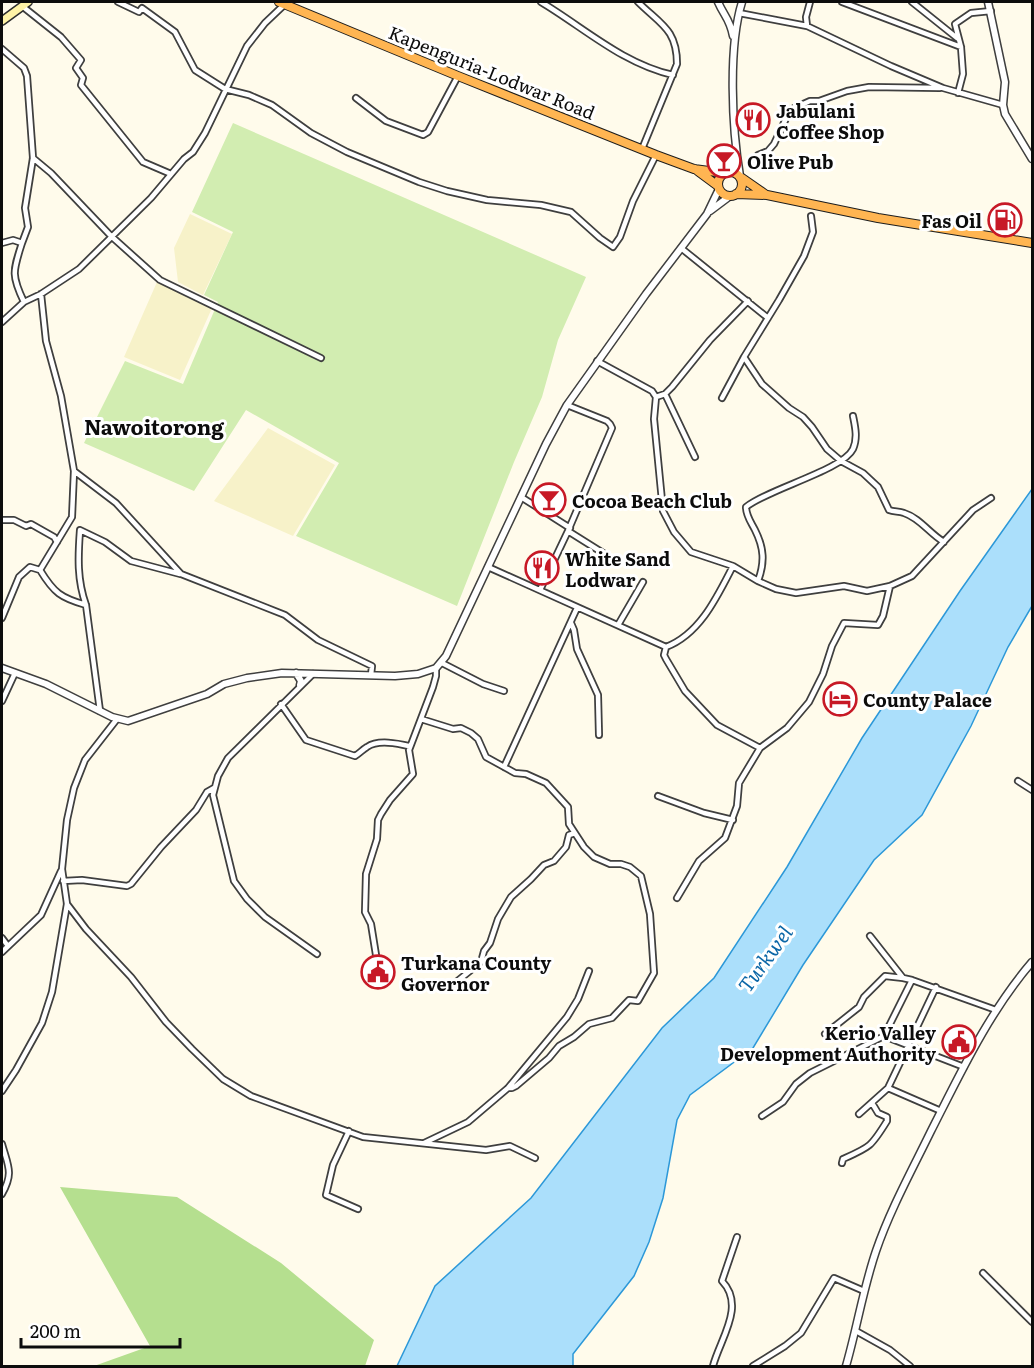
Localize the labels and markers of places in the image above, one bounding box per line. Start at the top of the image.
place label: Jabulani Coffee Shop [776,97,884,145]
restaurant icon: Jabulani Coffee Shop [735,102,771,138]
bar icon: Olive Pub [706,143,742,179]
place label: Olive Pub [747,148,834,175]
fuel station icon: Fas Oil [987,202,1023,238]
place label: Fas Oil [921,207,982,234]
bar icon: Cocoa Beach Club [531,482,567,518]
place label: Cocoa Beach Club [572,487,732,514]
place label: White Sand Lodwar [565,545,671,593]
restaurant icon: White Sand Lodwar [524,550,560,586]
hotel icon: County Palace [822,681,858,717]
place label: County Palace [863,686,992,713]
place label: Turkana County Governor [401,949,551,997]
public building icon: Turkana County Governor [360,954,396,990]
place label: Kerio Valley Development Authority [720,1019,936,1067]
public building icon: Kerio Valley Development Authority [941,1024,977,1060]

